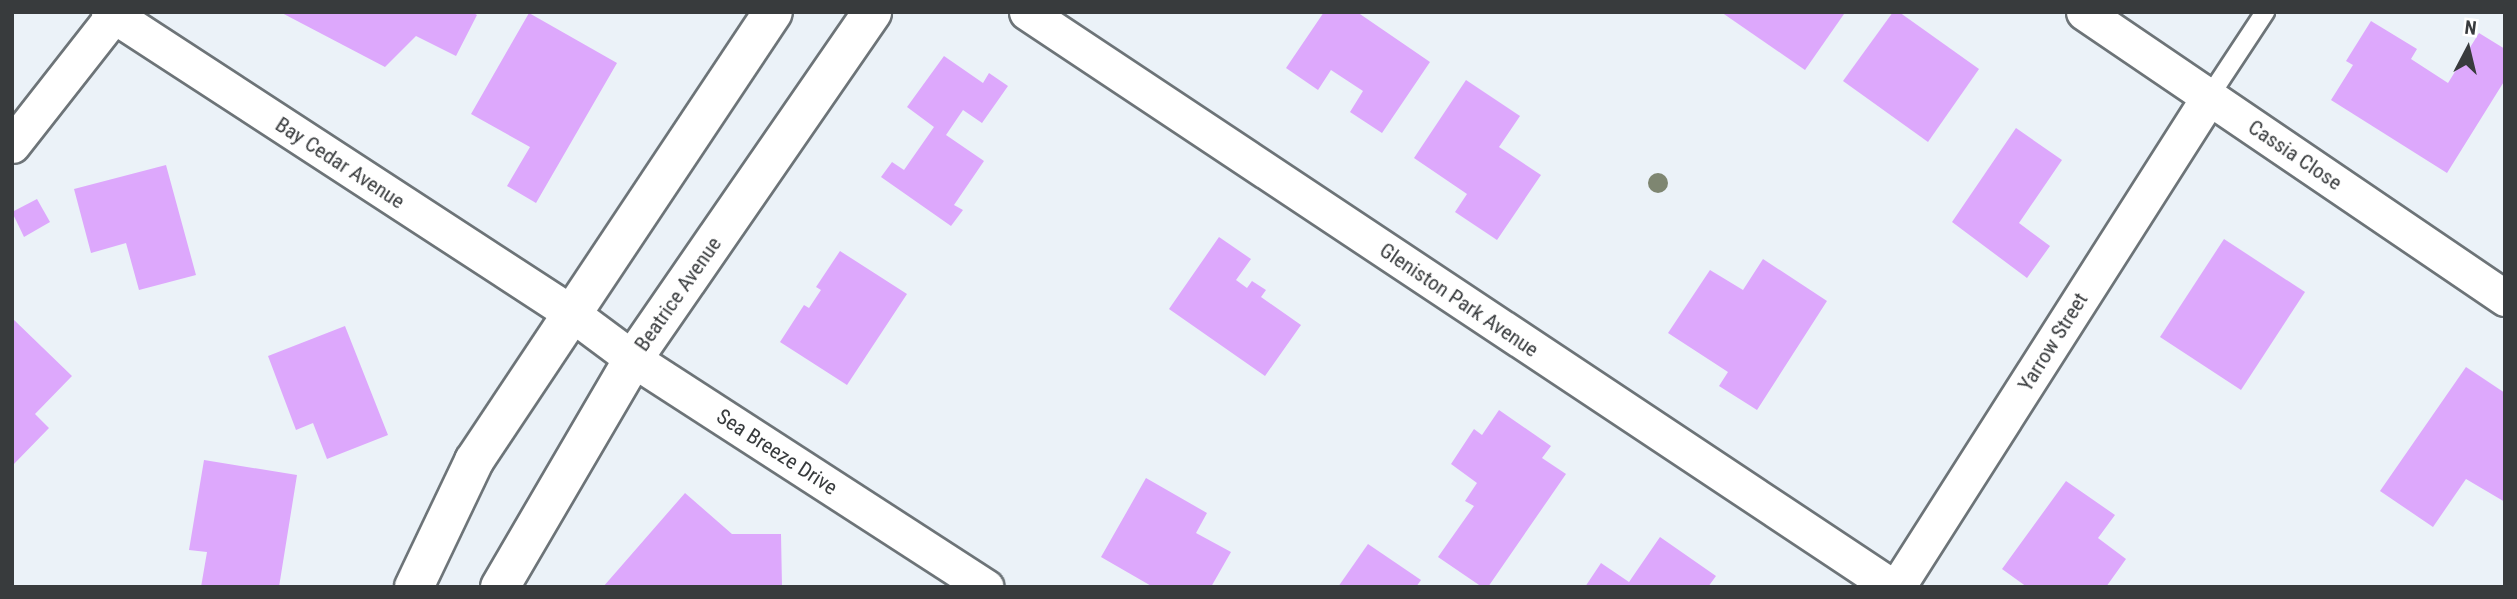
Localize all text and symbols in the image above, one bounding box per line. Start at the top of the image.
north arrow [2433,14,2503,84]
text: N [2463,16,2478,40]
street label: Bay Cedar Avenue [271,112,409,214]
street label: Cassia Close [2243,114,2347,196]
street label: Beatrice Avenue [629,232,727,356]
street label: Gleniston Park Avenue [1375,238,1543,362]
street label: Yarrow Street [2013,288,2093,396]
street label: Sea Breeze Drive [712,404,842,500]

